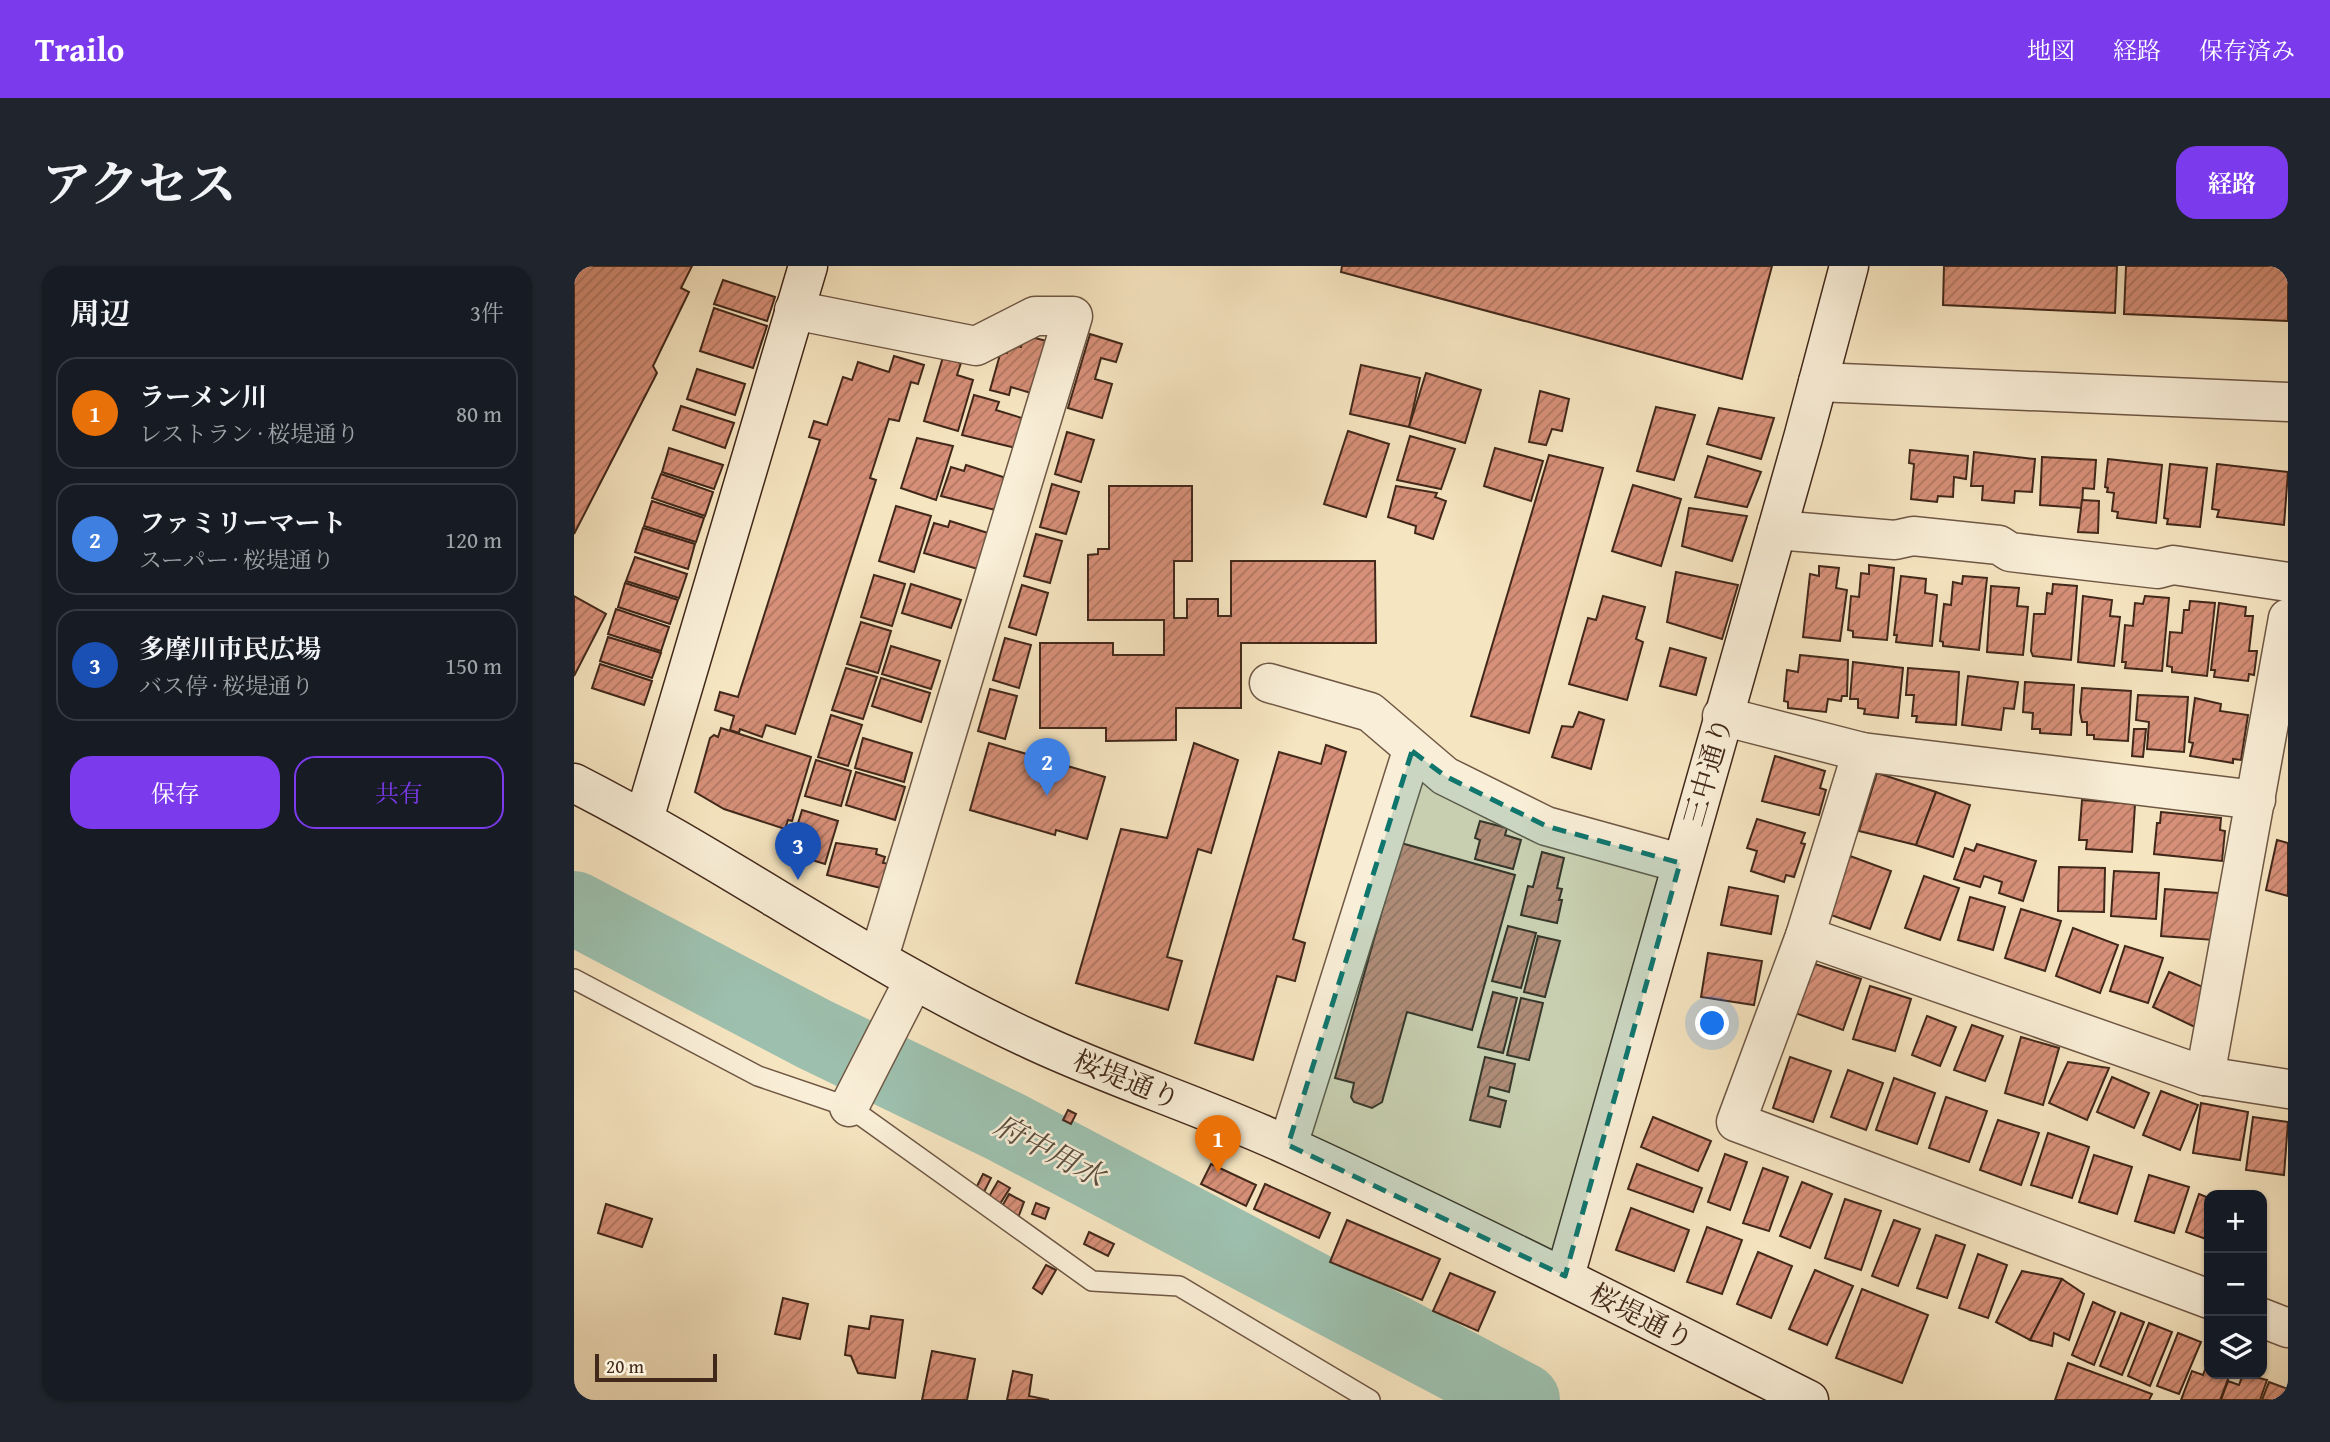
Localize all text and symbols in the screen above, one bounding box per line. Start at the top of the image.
text: Trailo [35,25,124,73]
text: 地図 [2027,33,2075,68]
text: 経路 [2113,33,2161,68]
text: 保存済み [2199,33,2295,68]
button: 経路 [2176,146,2288,219]
text: アクセス [42,147,237,219]
text: 周辺 [70,291,130,335]
text: 3件 [470,296,504,329]
text: ラーメン川 [139,377,268,416]
text: 1 [89,397,101,430]
text: 80 m [456,397,502,430]
text: レストラン · 桜堤通り [139,417,359,450]
text: ファミリーマート [139,503,346,542]
text: 2 [89,523,101,556]
text: 120 m [445,523,502,556]
text: スーパー · 桜堤通り [139,543,335,576]
text: 多摩川市民広場 [139,629,321,668]
text: 3 [89,649,101,682]
text: 150 m [445,649,502,682]
text: バス停 · 桜堤通り [139,669,314,702]
street label: 三中通り [1672,712,1742,830]
pin: 2 [1024,738,1070,796]
button: 保存 [70,756,280,829]
button: 共有 [294,756,504,829]
pin: 3 [775,822,821,880]
your location [1695,1006,1729,1040]
street label: 桜堤通り [1067,1039,1187,1119]
water label: 府中用水 [987,1102,1116,1199]
pin: 1 [1195,1115,1241,1173]
map controls [2204,1190,2267,1379]
button: + [2204,1190,2267,1253]
button: − [2204,1253,2267,1316]
street label: 桜堤通り [1583,1272,1701,1360]
button: layers [2204,1316,2267,1379]
scale bar [595,1351,718,1383]
text: 20 m [606,1352,644,1380]

